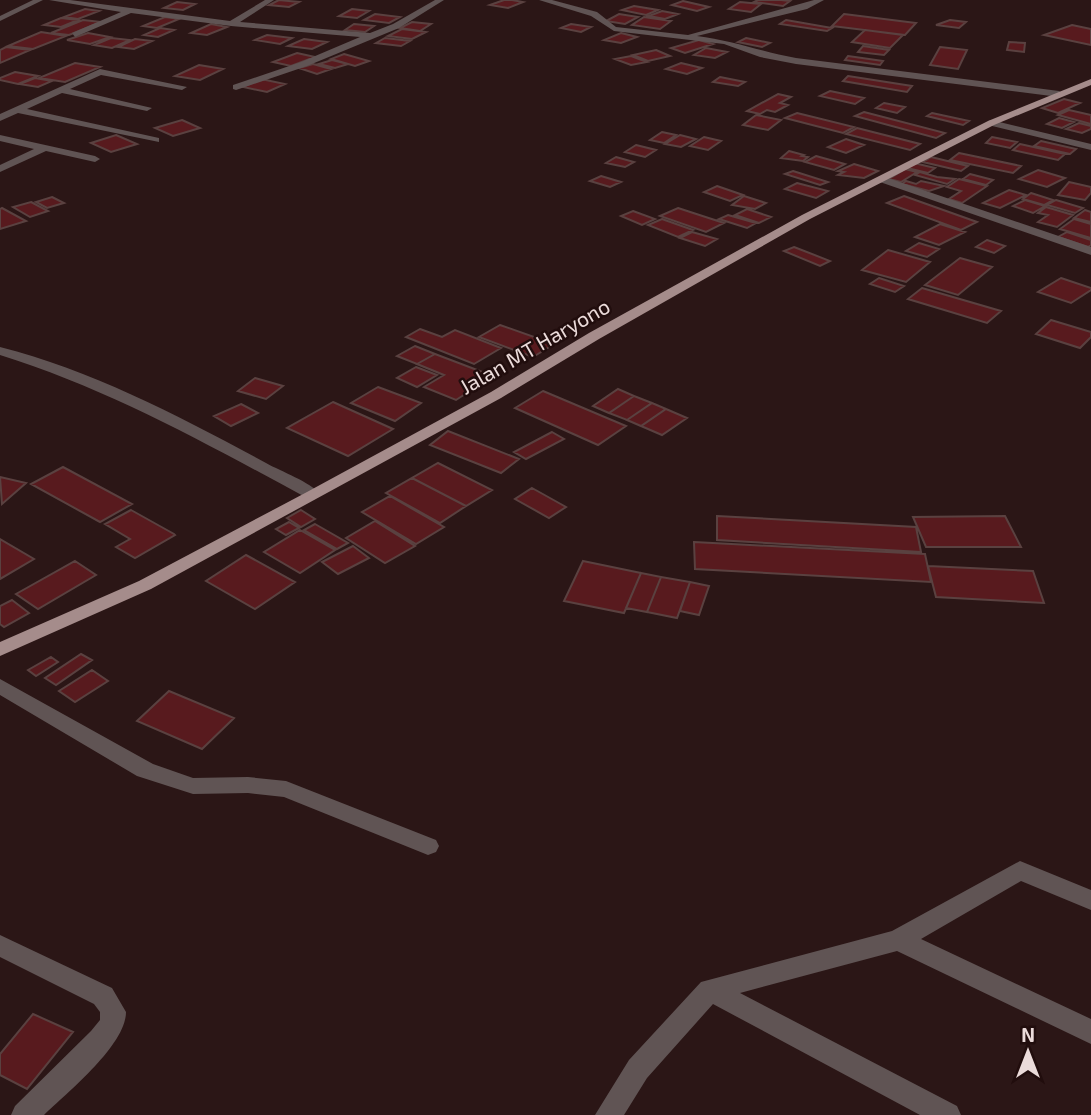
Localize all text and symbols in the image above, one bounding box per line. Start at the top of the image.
street label: Jalan MT Haryono [455,293,614,399]
north arrow [993,1017,1063,1087]
text: N [1021,1023,1035,1046]

